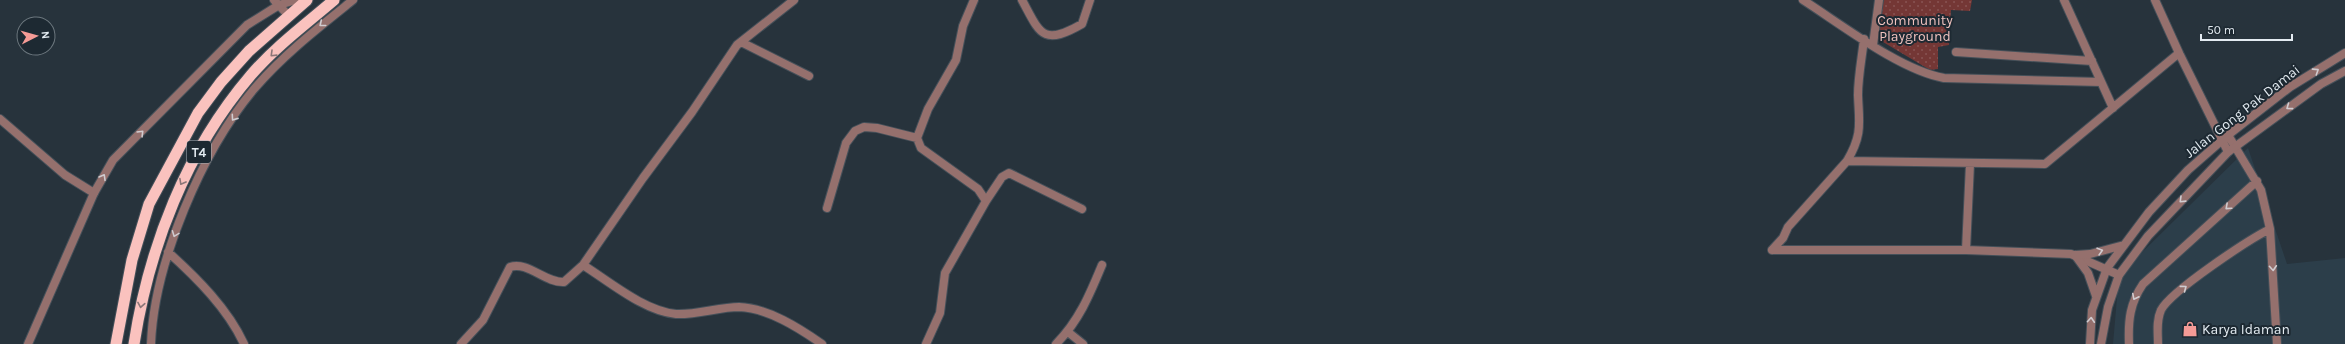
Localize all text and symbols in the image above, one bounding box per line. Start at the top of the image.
park label: Community Playground [1877,12,1953,45]
north arrow [16,16,56,56]
scale bar [2201,16,2292,42]
one-way arrow [320,20,327,27]
text: 50 m [2207,23,2235,37]
text: N [39,30,52,40]
one-way arrow [270,49,278,57]
street label: Jalan Gong Pak Damai [2181,61,2303,162]
one-way arrow [2312,68,2319,75]
one-way arrow [2286,102,2293,110]
one-way arrow [232,114,239,121]
one-way arrow [136,130,144,137]
road number: T4 [187,141,211,163]
one-way arrow [99,174,106,181]
one-way arrow [180,178,187,185]
one-way arrow [2179,195,2187,203]
one-way arrow [2226,203,2233,210]
one-way arrow [172,230,180,237]
one-way arrow [2096,247,2103,256]
one-way arrow [2269,265,2278,271]
one-way arrow [2180,286,2187,293]
one-way arrow [2132,293,2140,300]
one-way arrow [137,302,145,308]
one-way arrow [2087,317,2096,323]
shop icon: Karya Idaman [2181,320,2199,338]
place label: Karya Idaman [2202,321,2290,338]

